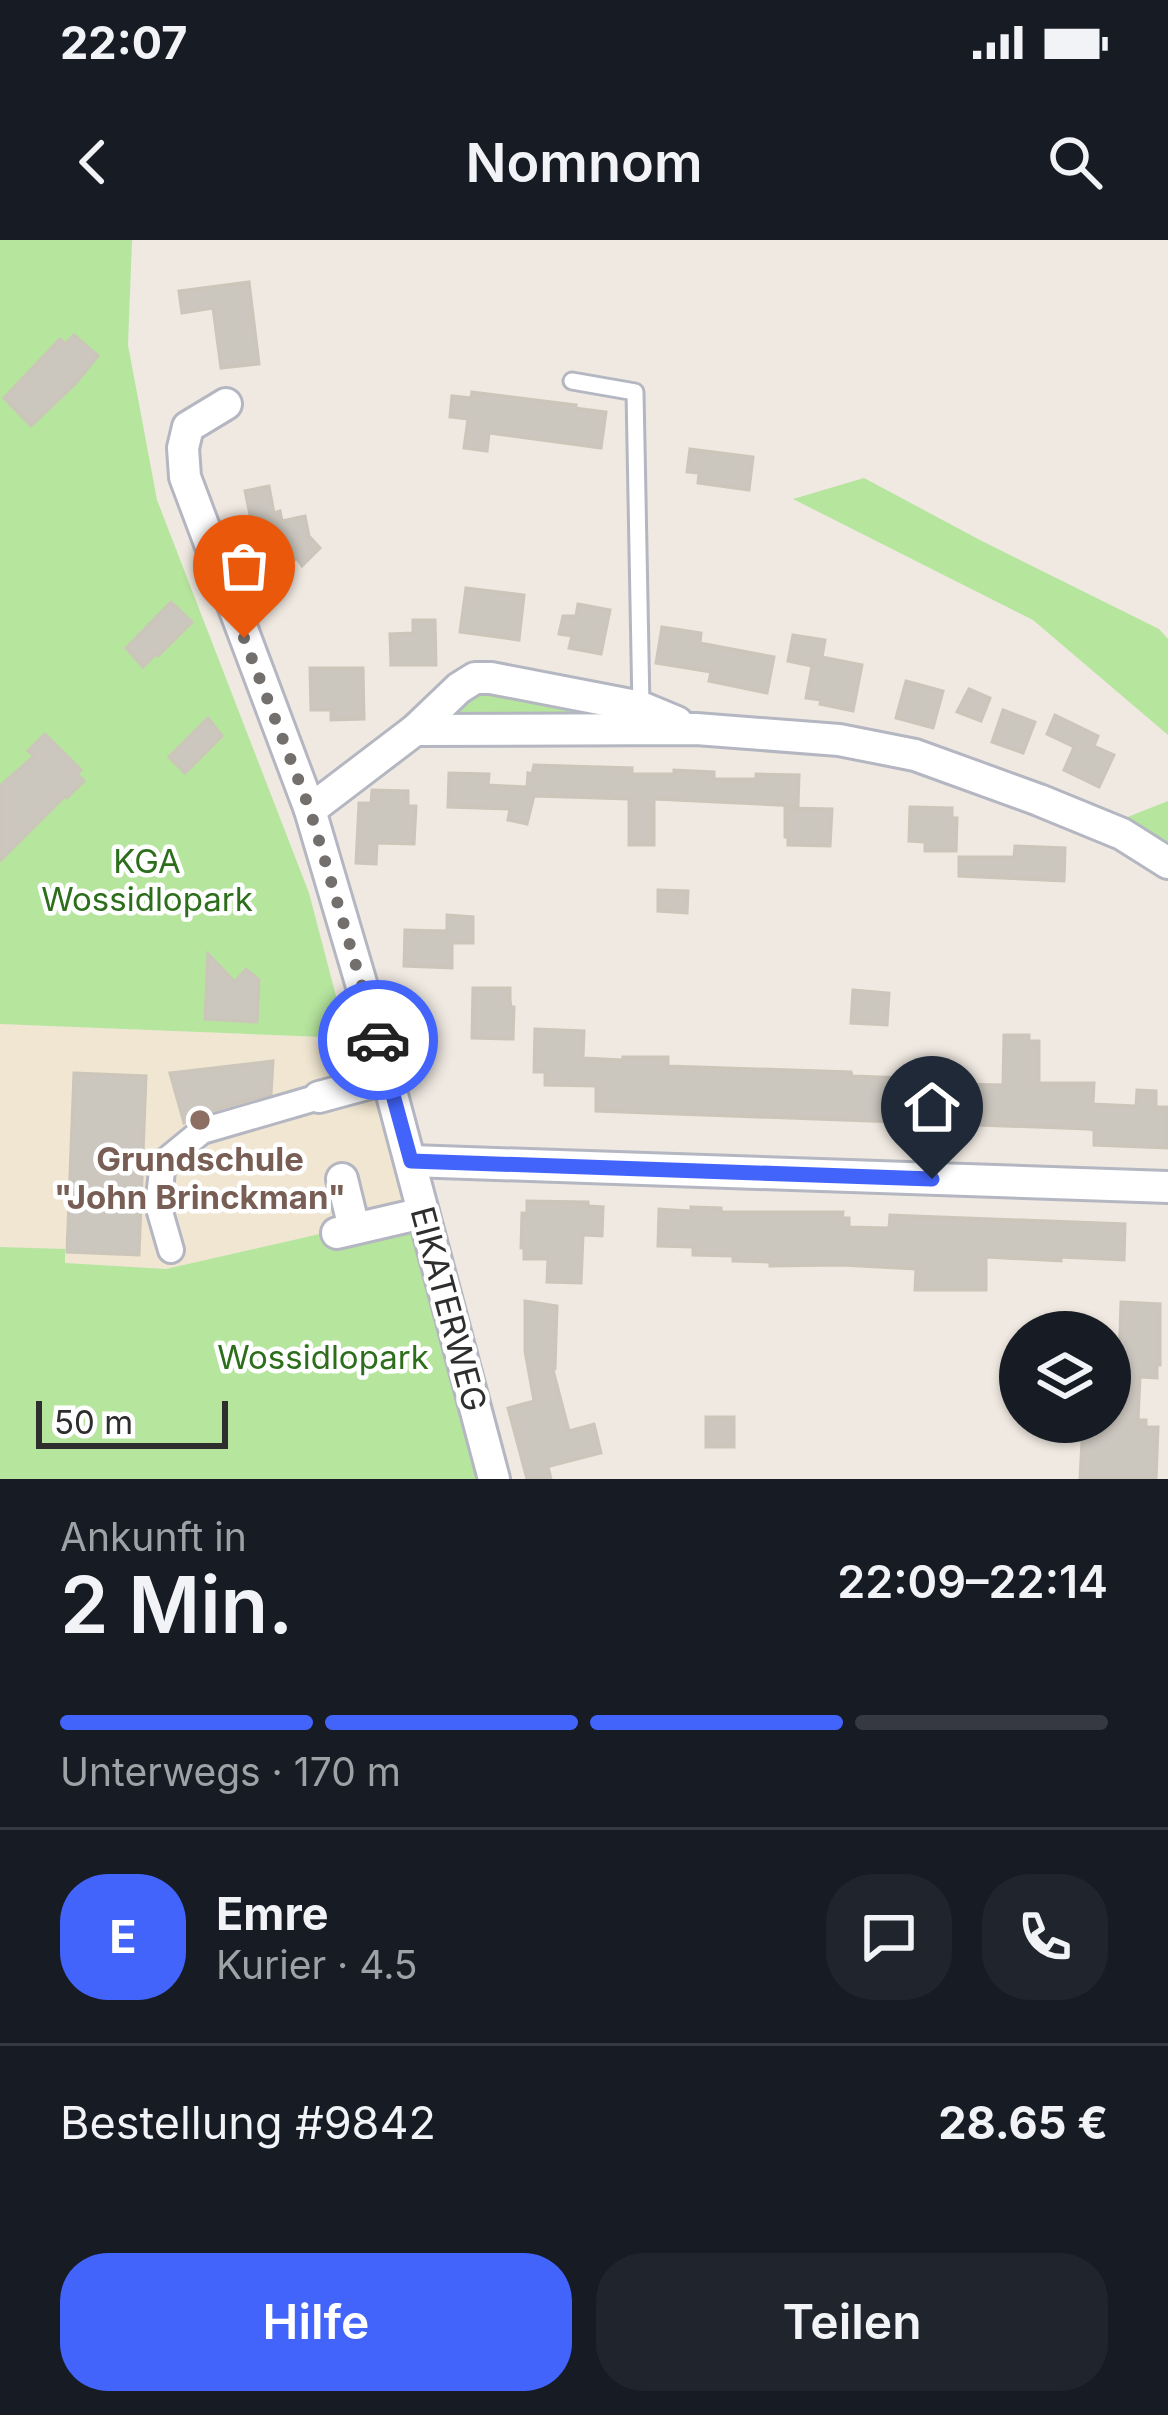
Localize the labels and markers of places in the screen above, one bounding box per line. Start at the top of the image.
pin [193,515,295,638]
pin [881,1056,983,1179]
marker: Grundschule "John Brinckman" [187,1107,213,1133]
place label: Grundschule "John Brinckman" [54,1139,346,1217]

